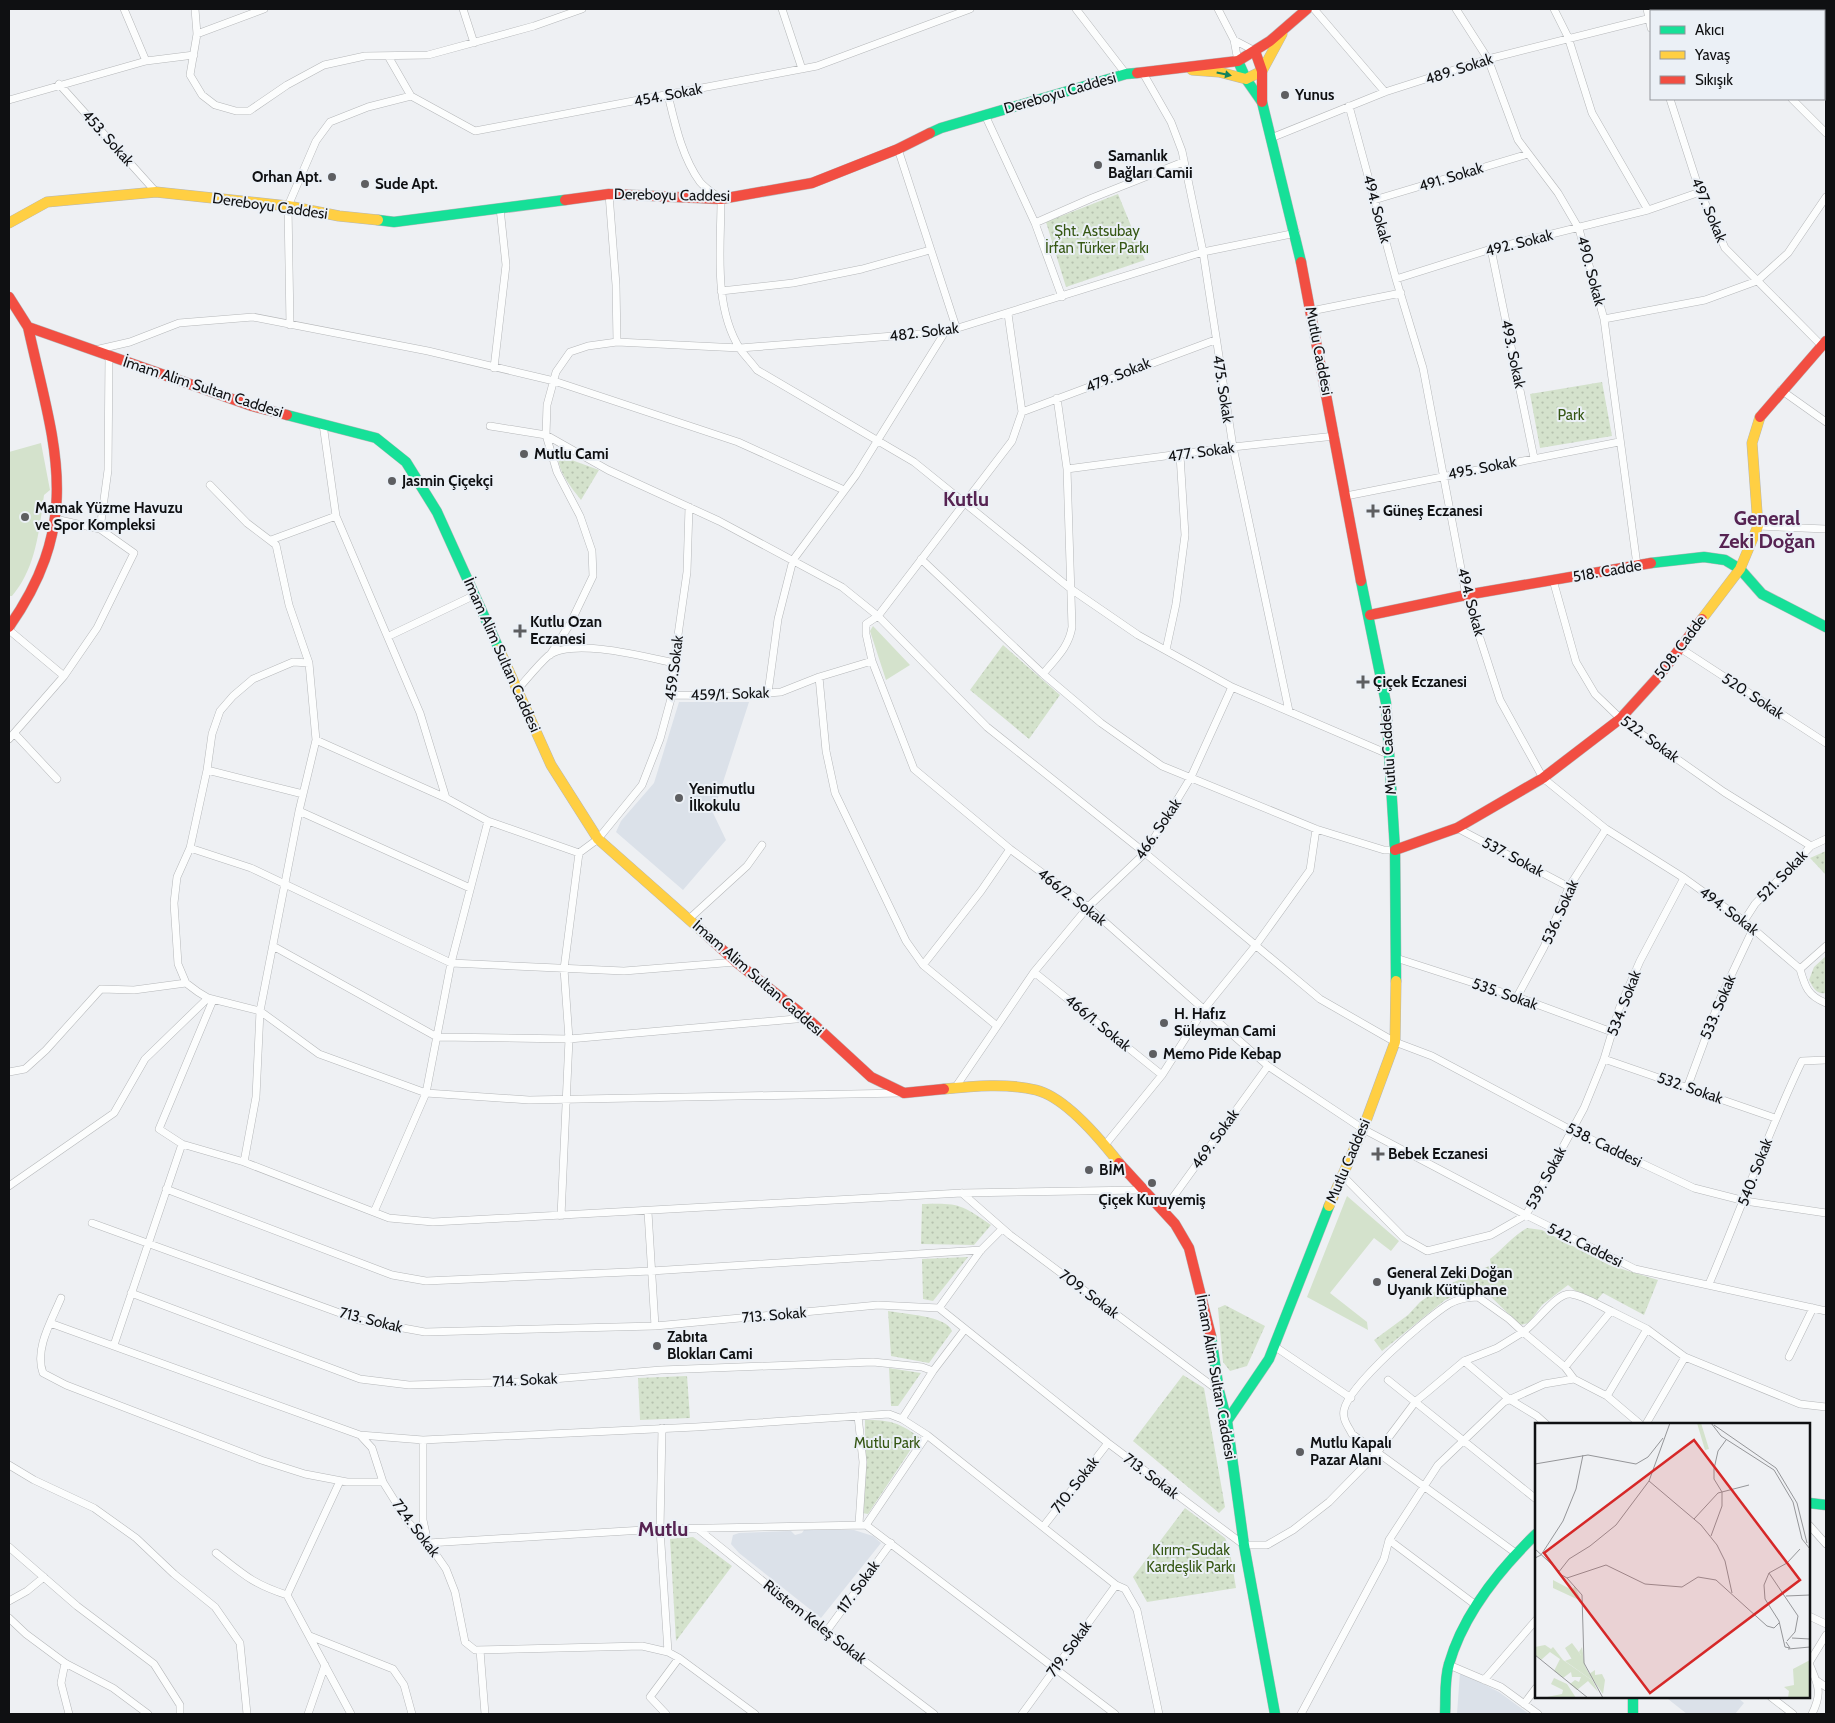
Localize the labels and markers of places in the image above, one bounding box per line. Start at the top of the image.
place label: Yunus [1294,86,1334,104]
marker: Yunus [1279,89,1291,101]
place label: Samanlık Bağları Camii [1108,147,1193,182]
marker: Samanlık Bağları Camii [1092,159,1104,171]
place label: Orhan Apt. [252,168,322,186]
marker: Orhan Apt. [326,171,338,183]
place label: Sude Apt. [375,175,438,193]
marker: Sude Apt. [359,178,371,190]
place label: Mutlu Cami [534,445,609,463]
marker: Mutlu Cami [518,448,530,460]
place label: Jasmin Çiçekçi [401,472,493,490]
marker: Jasmin Çiçekçi [386,475,398,487]
place label: Mamak Yüzme Havuzu ve Spor Kompleksi [35,499,183,534]
place label: Güneş Eczanesi [1383,502,1483,520]
marker: Güneş Eczanesi [1367,505,1379,517]
marker: Mamak Yüzme Havuzu ve Spor Kompleksi [19,511,31,523]
place label: Kutlu Ozan Eczanesi [530,613,602,648]
marker: Kutlu Ozan Eczanesi [514,625,526,637]
place label: Çiçek Eczanesi [1373,673,1467,691]
marker: Çiçek Eczanesi [1357,676,1369,688]
place label: Yenimutlu İlkokulu [688,780,755,815]
marker: Yenimutlu İlkokulu [673,792,685,804]
place label: H. Hafız Süleyman Cami [1174,1005,1276,1040]
marker: H. Hafız Süleyman Cami [1158,1017,1170,1029]
place label: Memo Pide Kebap [1163,1045,1282,1063]
marker: Memo Pide Kebap [1147,1048,1159,1060]
place label: Bebek Eczanesi [1388,1145,1488,1163]
marker: Bebek Eczanesi [1372,1148,1384,1160]
place label: BİM [1099,1161,1125,1179]
marker: BİM [1083,1164,1095,1176]
marker: Çiçek Kuruyemiş [1146,1177,1158,1189]
place label: Çiçek Kuruyemiş [1098,1191,1206,1209]
place label: General Zeki Doğan Uyanık Kütüphane [1387,1264,1513,1299]
marker: General Zeki Doğan Uyanık Kütüphane [1371,1276,1383,1288]
place label: Zabıta Blokları Cami [667,1328,753,1363]
marker: Zabıta Blokları Cami [651,1340,663,1352]
place label: Mutlu Kapalı Pazar Alanı [1310,1434,1392,1469]
marker: Mutlu Kapalı Pazar Alanı [1294,1446,1306,1458]

